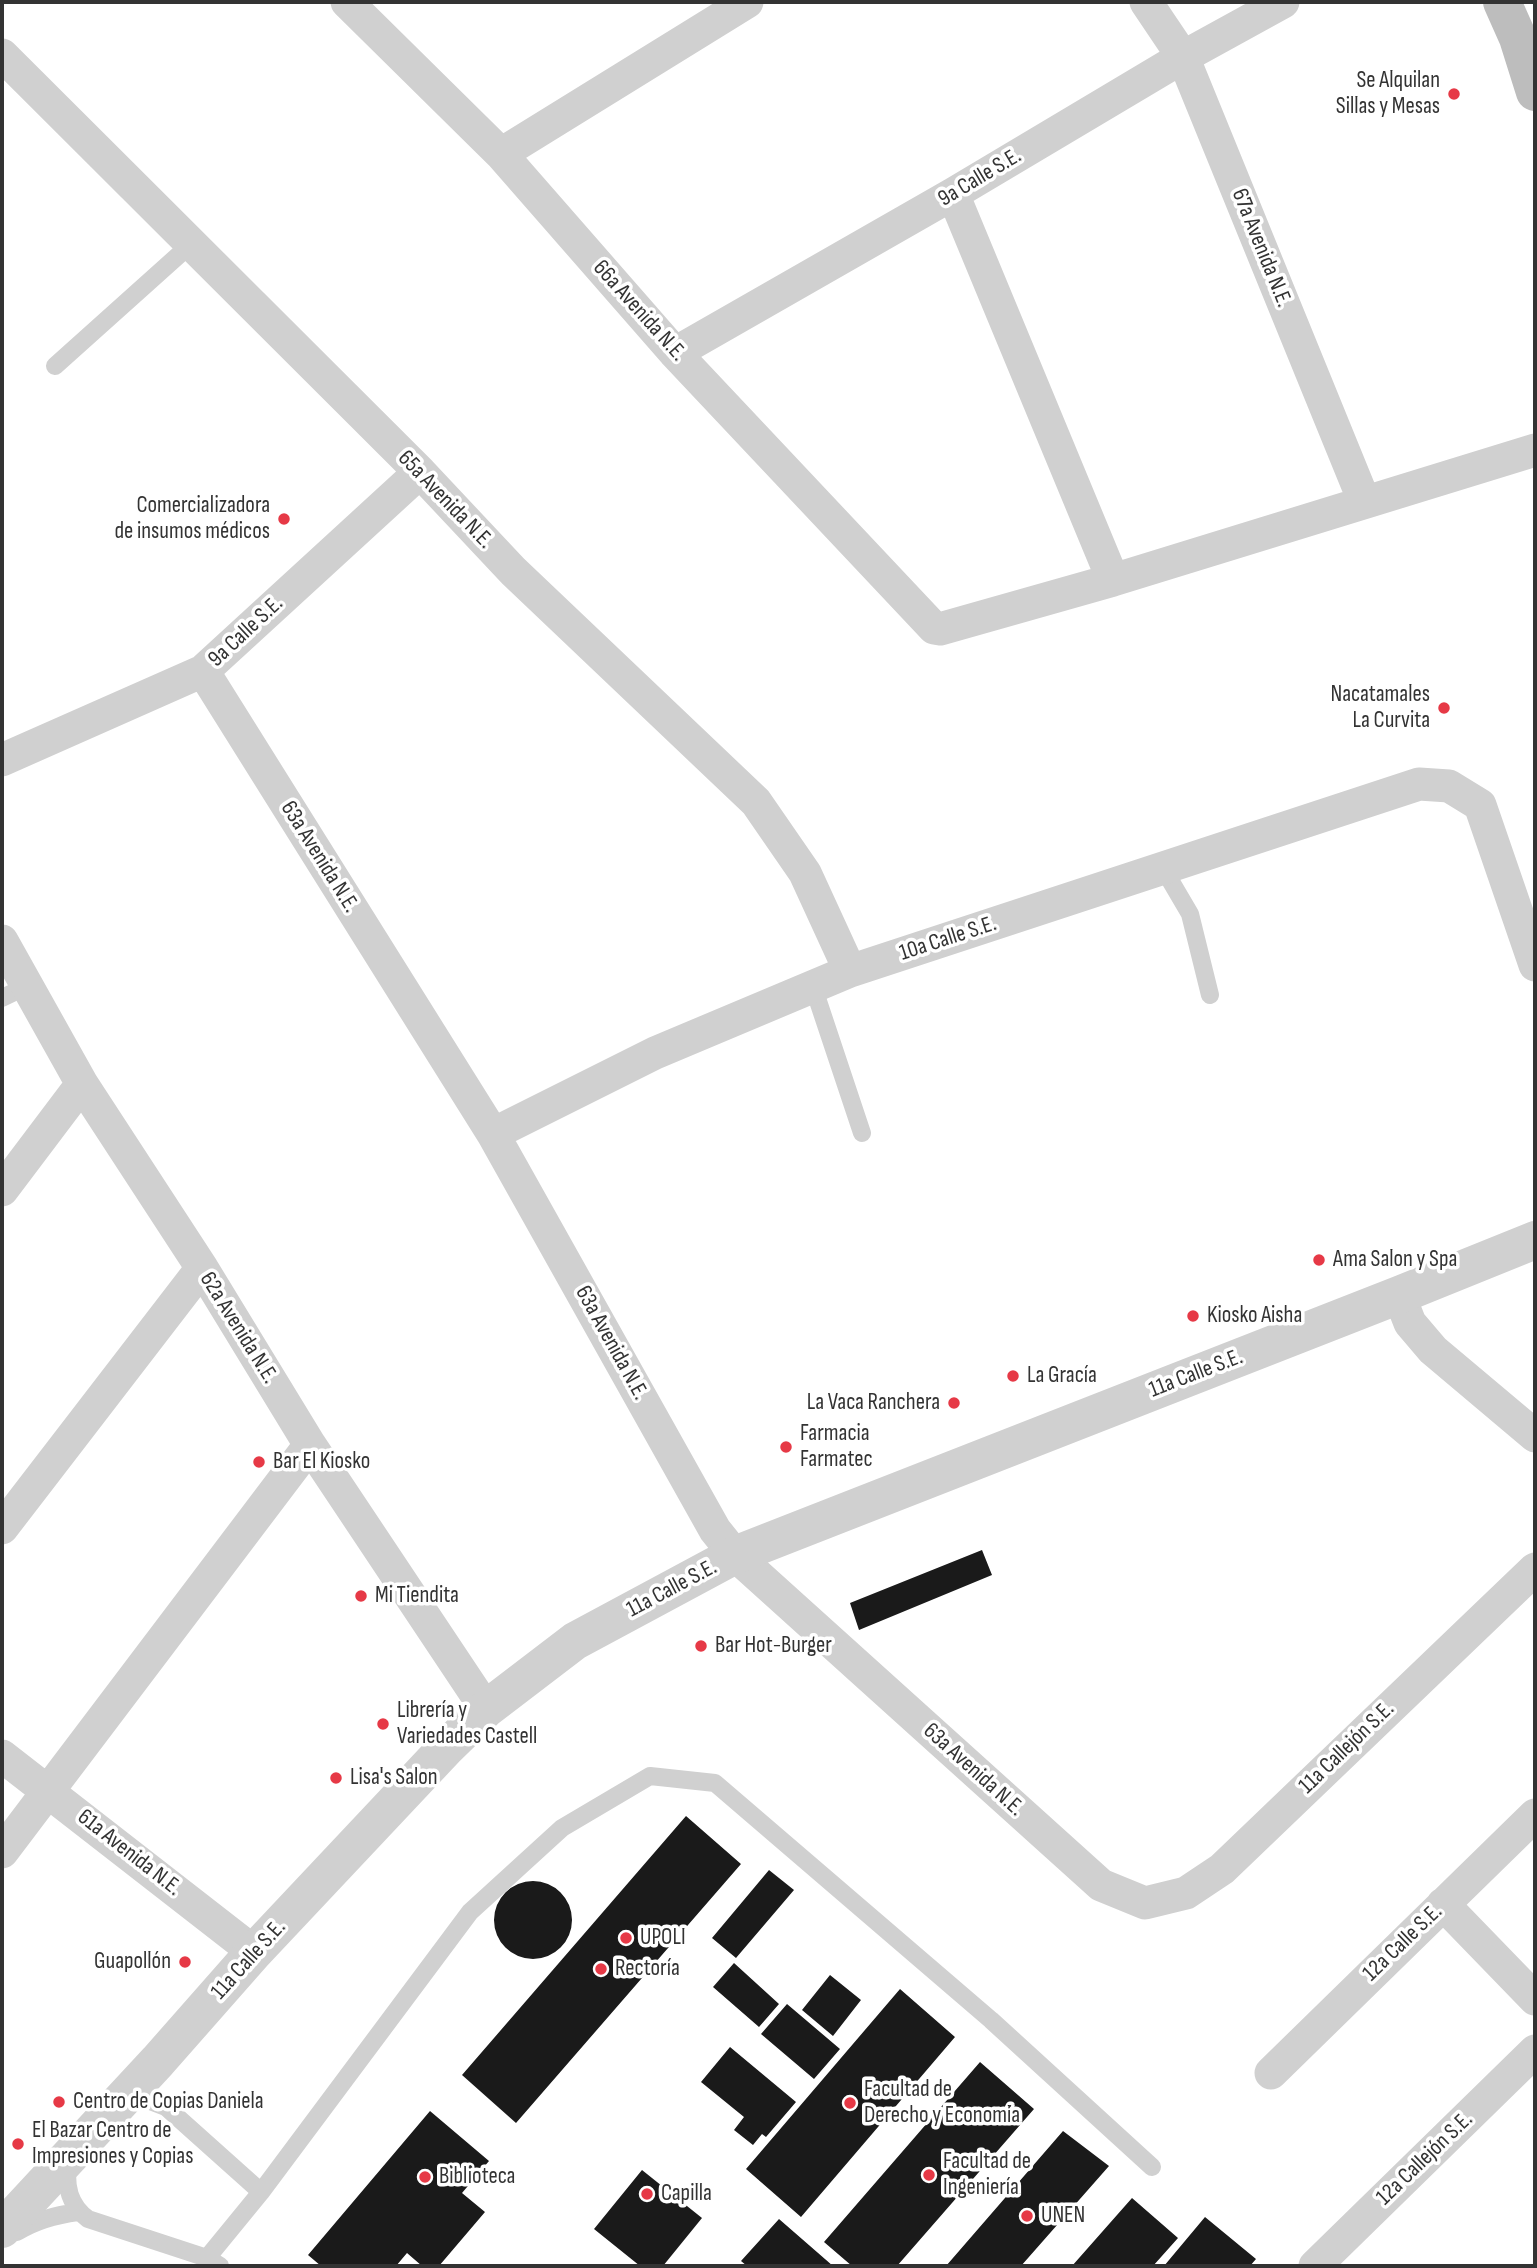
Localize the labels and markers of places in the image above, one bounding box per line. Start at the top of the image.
place label: Se Alquilan Sillas y Mesas [1336,67,1440,121]
marker: Se Alquilan Sillas y Mesas [1446,86,1462,102]
place label: Comercializadora de insumos médicos [114,492,270,546]
marker: Comercializadora de insumos médicos [276,511,292,527]
place label: Nacatamales La Curvita [1331,681,1430,735]
marker: Nacatamales La Curvita [1436,700,1452,716]
place label: Ama Salon y Spa [1333,1246,1457,1274]
marker: Ama Salon y Spa [1311,1252,1327,1268]
place label: Kiosko Aisha [1207,1302,1302,1330]
marker: Kiosko Aisha [1185,1308,1201,1324]
place label: La Gracía [1027,1362,1097,1390]
marker: La Gracía [1005,1368,1021,1384]
place label: La Vaca Ranchera [807,1389,940,1417]
marker: La Vaca Ranchera [946,1395,962,1411]
place label: Farmacia Farmatec [800,1420,873,1474]
marker: Farmacia Farmatec [778,1439,794,1455]
place label: Bar El Kiosko [273,1448,370,1476]
marker: Bar El Kiosko [251,1454,267,1470]
place label: Mi Tiendita [375,1582,459,1610]
marker: Mi Tiendita [353,1588,369,1604]
place label: Bar Hot-Burger [715,1632,832,1660]
marker: Bar Hot-Burger [693,1638,709,1654]
place label: Librería y Variedades Castell [397,1697,537,1751]
marker: Librería y Variedades Castell [375,1716,391,1732]
place label: Lisa's Salon [350,1764,438,1792]
marker: Lisa's Salon [328,1770,344,1786]
place label: UPOLI [640,1924,686,1952]
marker: UPOLI [618,1930,634,1946]
place label: Guapollón [94,1948,171,1976]
marker: Guapollón [177,1954,193,1970]
place label: Rectoría [615,1955,680,1983]
marker: Rectoría [593,1961,609,1977]
place label: Facultad de Derecho y Economía [864,2076,1020,2130]
place label: Centro de Copias Daniela [73,2088,264,2116]
marker: Centro de Copias Daniela [51,2094,67,2110]
marker: Facultad de Derecho y Economía [842,2095,858,2111]
place label: El Bazar Centro de Impresiones y Copias [32,2117,193,2171]
marker: El Bazar Centro de Impresiones y Copias [10,2136,26,2152]
place label: Facultad de Ingeniería [943,2148,1031,2202]
place label: Biblioteca [439,2163,515,2191]
marker: Facultad de Ingeniería [921,2167,937,2183]
marker: Biblioteca [417,2169,433,2185]
place label: Capilla [661,2180,712,2208]
marker: Capilla [639,2186,655,2202]
place label: UNEN [1041,2202,1085,2230]
marker: UNEN [1019,2208,1035,2224]

